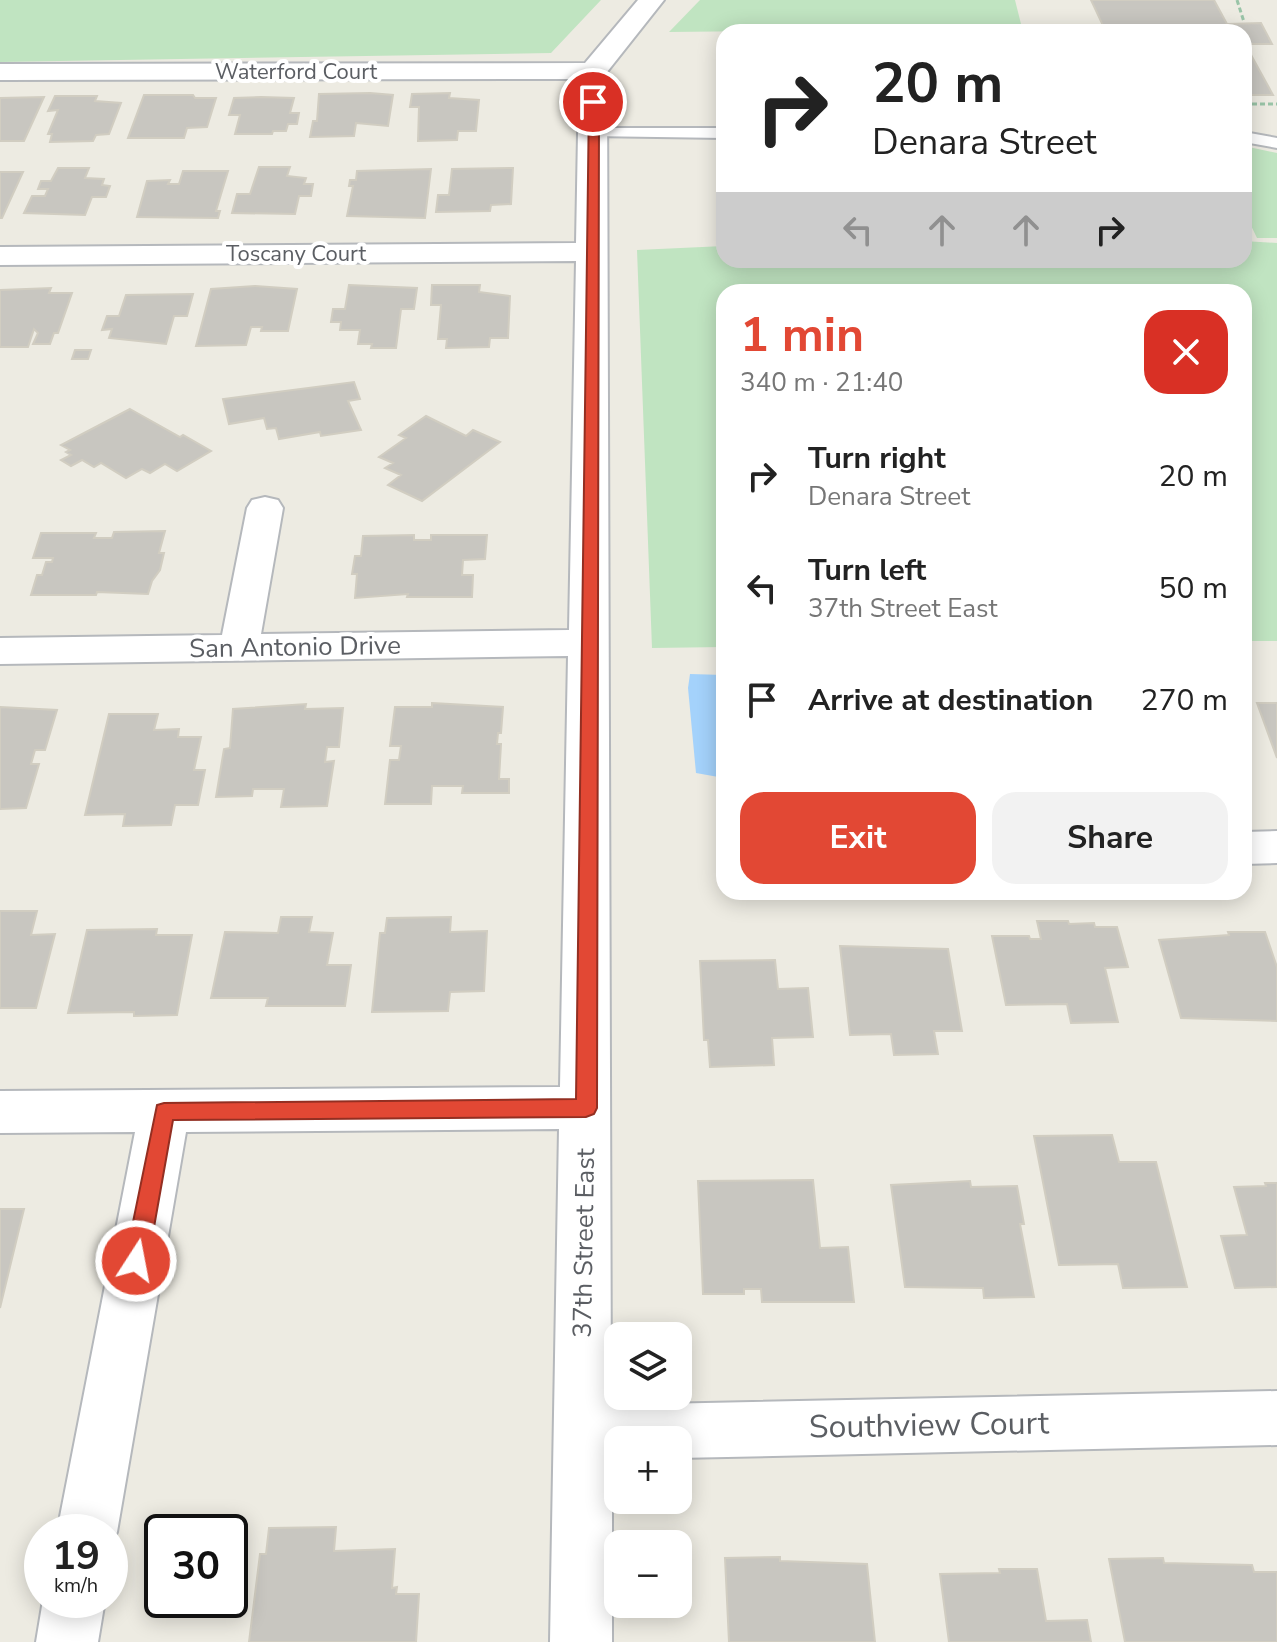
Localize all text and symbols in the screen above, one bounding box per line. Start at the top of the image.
text: 20 m [872,45,1003,122]
icon: right [740,56,844,160]
street label: Waterford Court [215,57,378,87]
pin [559,68,627,136]
icon: arrive [571,80,615,124]
text: Denara Street [872,118,1097,167]
icon: left [836,208,880,252]
icon: ahead [920,208,964,252]
icon: ahead [1004,208,1048,252]
icon: right [1088,208,1132,252]
street label: Toscany Court [226,239,366,269]
text: 1 min [740,302,864,368]
button: close [1144,310,1228,394]
text: 340 m · 21:40 [740,365,903,400]
text: Turn right [808,438,946,479]
icon: right [740,454,784,498]
text: 20 m [1159,456,1228,497]
text: Denara Street [808,479,970,514]
text: Turn left [808,550,926,591]
icon: left [740,566,784,610]
text: 50 m [1159,568,1228,609]
text: 37th Street East [808,591,998,626]
street label: San Antonio Drive [189,628,401,666]
icon: arrive [740,678,784,722]
text: Arrive at destination [808,680,1093,721]
text: 270 m [1141,680,1228,721]
button: Exit [740,792,976,884]
button: Share [992,792,1228,884]
street label: 37th Street East [565,1147,603,1338]
position arrow [94,1219,178,1303]
map controls [604,1322,692,1618]
button: layers [604,1322,692,1410]
street label: Southview Court [809,1401,1050,1449]
button: + [604,1426,692,1514]
speed limit sign: 30 [144,1514,248,1618]
text: 19 [52,1529,100,1583]
button: − [604,1530,692,1618]
text: km/h [54,1572,98,1599]

